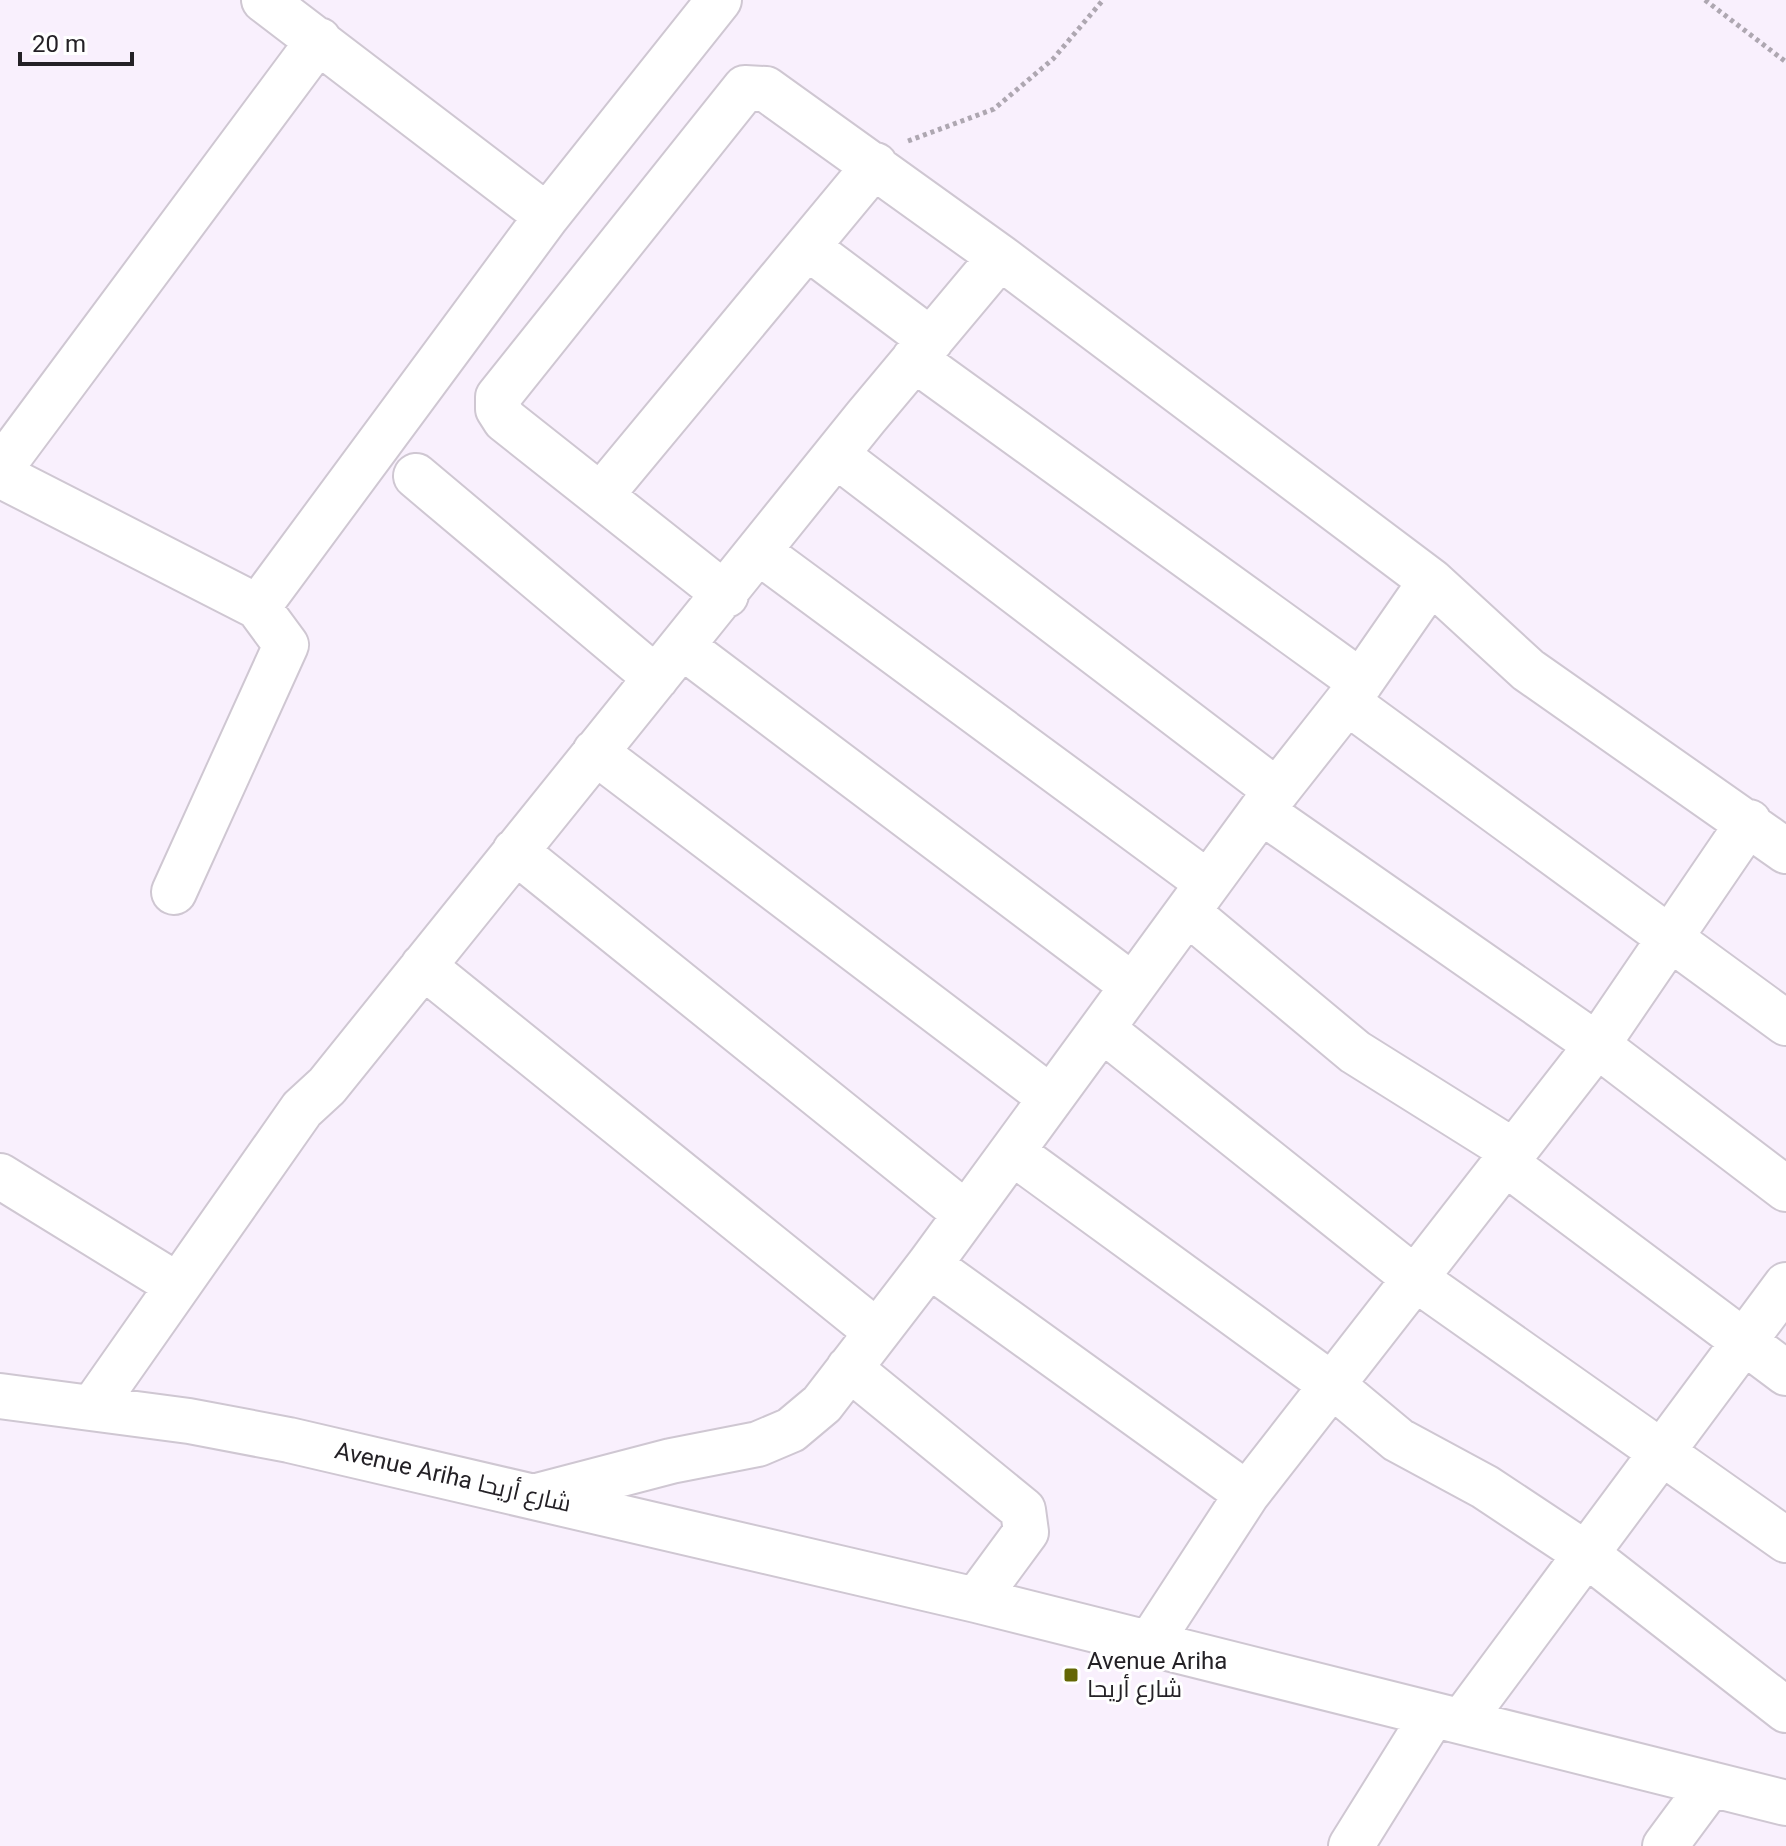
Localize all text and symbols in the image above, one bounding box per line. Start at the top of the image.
scale bar [20,16,132,66]
text: 20 m [32,30,86,58]
street label: Avenue Ariha شارع أريحا [332,1434,574,1520]
place label: Avenue Ariha شارع أريحا [1087,1647,1227,1705]
marker: Avenue Ariha شارع أريحا [1062,1666,1080,1684]

